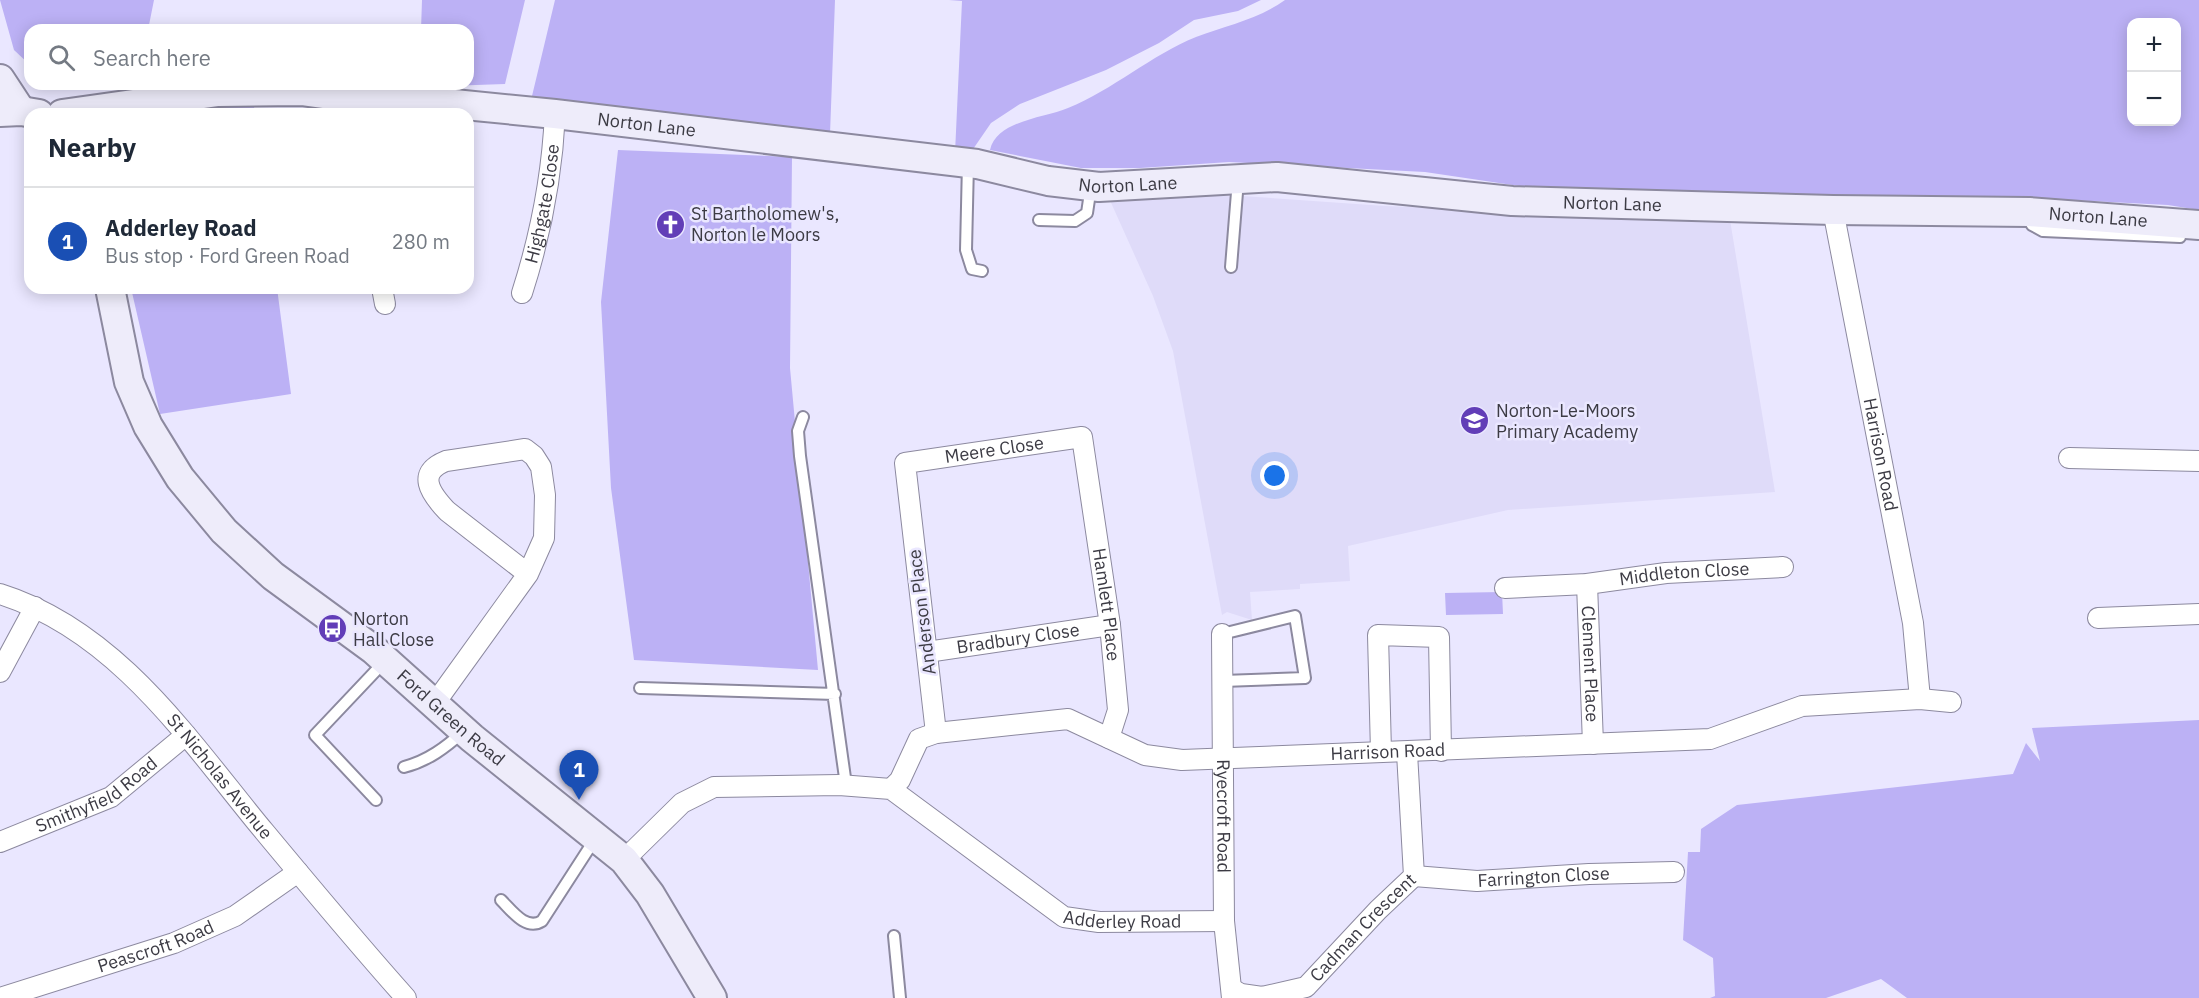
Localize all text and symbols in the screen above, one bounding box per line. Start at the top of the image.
map controls [2127,18,2181,126]
button: + [2127,18,2181,72]
search box [24,24,474,90]
icon: search [45,41,78,74]
text: Search here [93,43,211,72]
button: − [2127,72,2181,126]
street label: Norton Lane [596,107,697,142]
text: Nearby [48,130,136,164]
street label: Highgate Close [519,143,564,266]
street label: Norton Lane [1077,171,1178,198]
street label: Norton Lane [1563,190,1662,216]
place label: St Bartholomew's, Norton le Moors [691,202,839,246]
street label: Norton Lane [2048,202,2149,232]
church icon: St Bartholomew's, Norton le Moors [654,208,686,240]
text: Adderley Road [105,213,257,242]
text: 1 [62,228,74,255]
text: 280 m [392,228,450,255]
text: Bus stop · Ford Green Road [105,242,350,269]
street label: Harrison Road [1859,396,1903,513]
place label: Norton-Le-Moors Primary Academy [1496,399,1638,443]
school or university icon: Norton-Le-Moors Primary Academy [1459,405,1491,437]
street label: Meere Close [943,431,1045,468]
your location [1260,461,1289,490]
street label: Hamlett Place [1088,546,1125,662]
street label: Anderson Place [902,548,941,676]
street label: Middleton Close [1618,557,1750,590]
street label: Clement Place [1577,605,1604,723]
place label: Norton Hall Close [353,607,434,651]
bus stop icon: Norton Hall Close [316,613,348,645]
street label: Bradbury Close [955,618,1081,659]
street label: Ford Green Road [392,664,510,771]
street label: St Nicholas Avenue [162,709,278,844]
street label: Harrison Road [1330,738,1446,765]
pin: 1 [560,750,598,800]
street label: Smithyfield Road [32,752,162,837]
street label: Ryecroft Road [1212,759,1236,873]
street label: Farrington Close [1477,862,1610,892]
street label: Cadman Crescent [1305,868,1421,987]
street label: Adderley Road [1062,905,1181,933]
street label: Peascroft Road [94,915,217,977]

